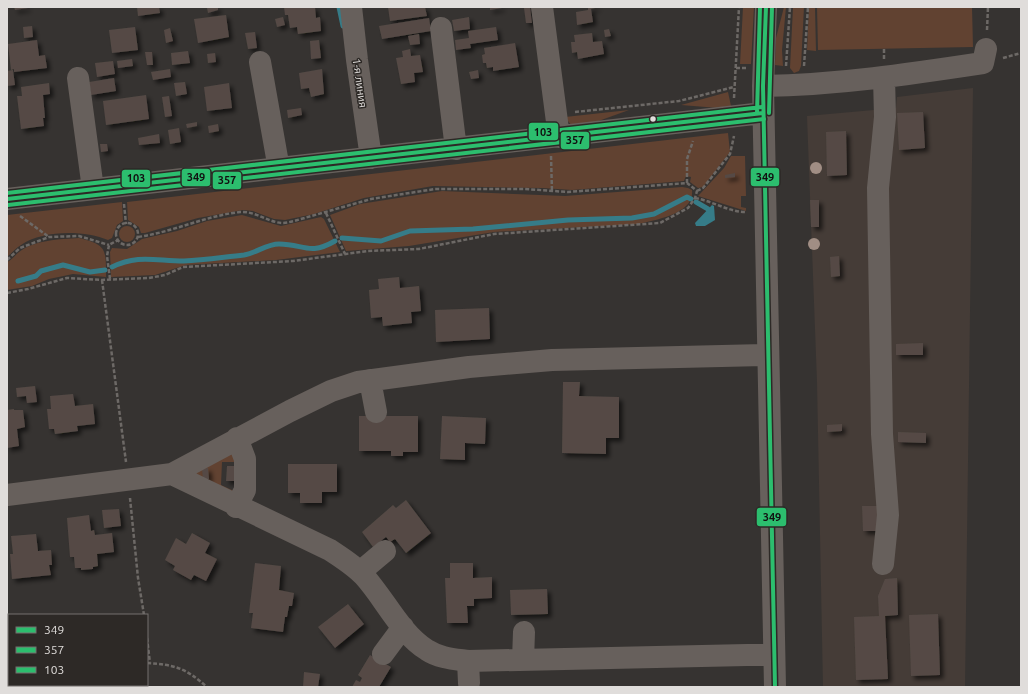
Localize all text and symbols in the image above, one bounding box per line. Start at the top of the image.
street label: 1-я линия [351,58,369,108]
unlabelled marker [648,114,658,124]
line badge: 103 [528,122,559,141]
text: 103 [534,126,552,138]
line badge: 357 [560,131,590,150]
text: 357 [566,134,584,146]
line badge: 349 [750,167,780,187]
line badge: 349 [181,168,211,187]
line badge: 103 [121,169,151,188]
text: 349 [187,171,205,183]
line badge: 357 [212,171,242,190]
text: 349 [756,171,774,183]
text: 103 [127,172,145,184]
text: 357 [218,174,236,186]
line badge: 349 [756,507,787,527]
text: 349 [763,511,781,523]
legend [8,614,148,686]
text: 349 [44,623,64,636]
text: 357 [44,643,64,656]
text: 103 [44,663,64,676]

